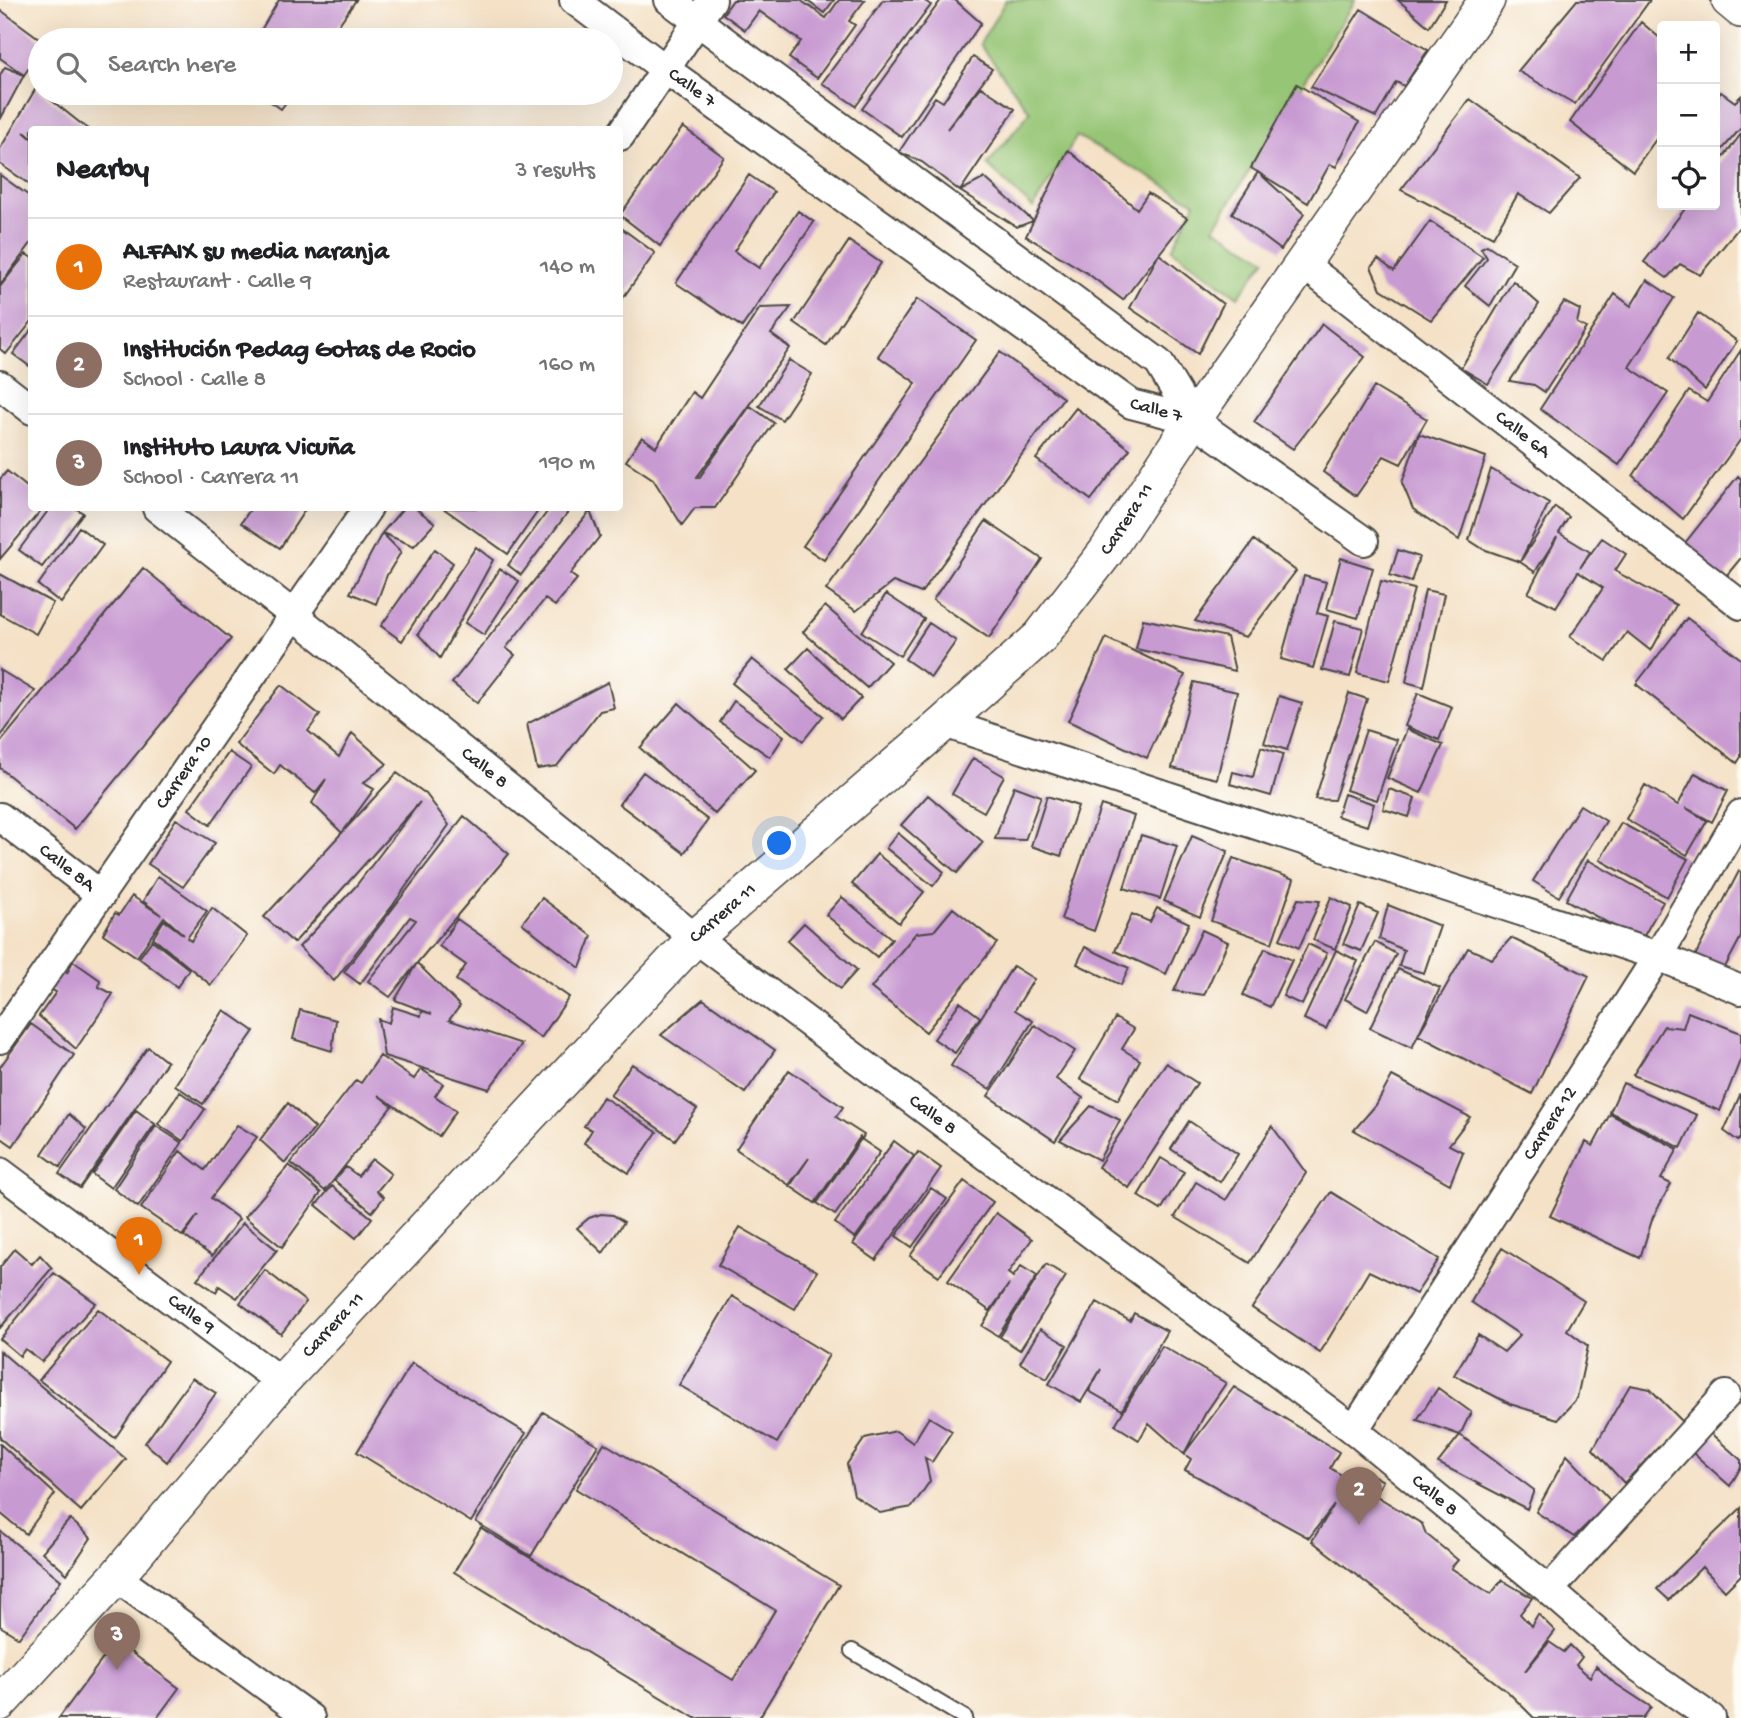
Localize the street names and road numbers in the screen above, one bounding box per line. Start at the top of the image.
street label: Calle 7 [663,63,721,114]
street label: Calle 7 [1127,393,1186,429]
street label: Calle 6A [1490,406,1556,465]
street label: Carrera 11 [1095,479,1159,560]
street label: Carrera 10 [151,731,218,814]
street label: Calle 8 [456,742,512,794]
street label: Calle 8A [34,839,101,898]
street label: Carrera 11 [685,878,761,949]
street label: Carrera 12 [1518,1082,1583,1165]
street label: Calle 8 [904,1090,961,1141]
street label: Carrera 11 [298,1288,370,1363]
street label: Calle 9 [162,1289,219,1340]
street label: Calle 8 [1406,1470,1462,1522]

